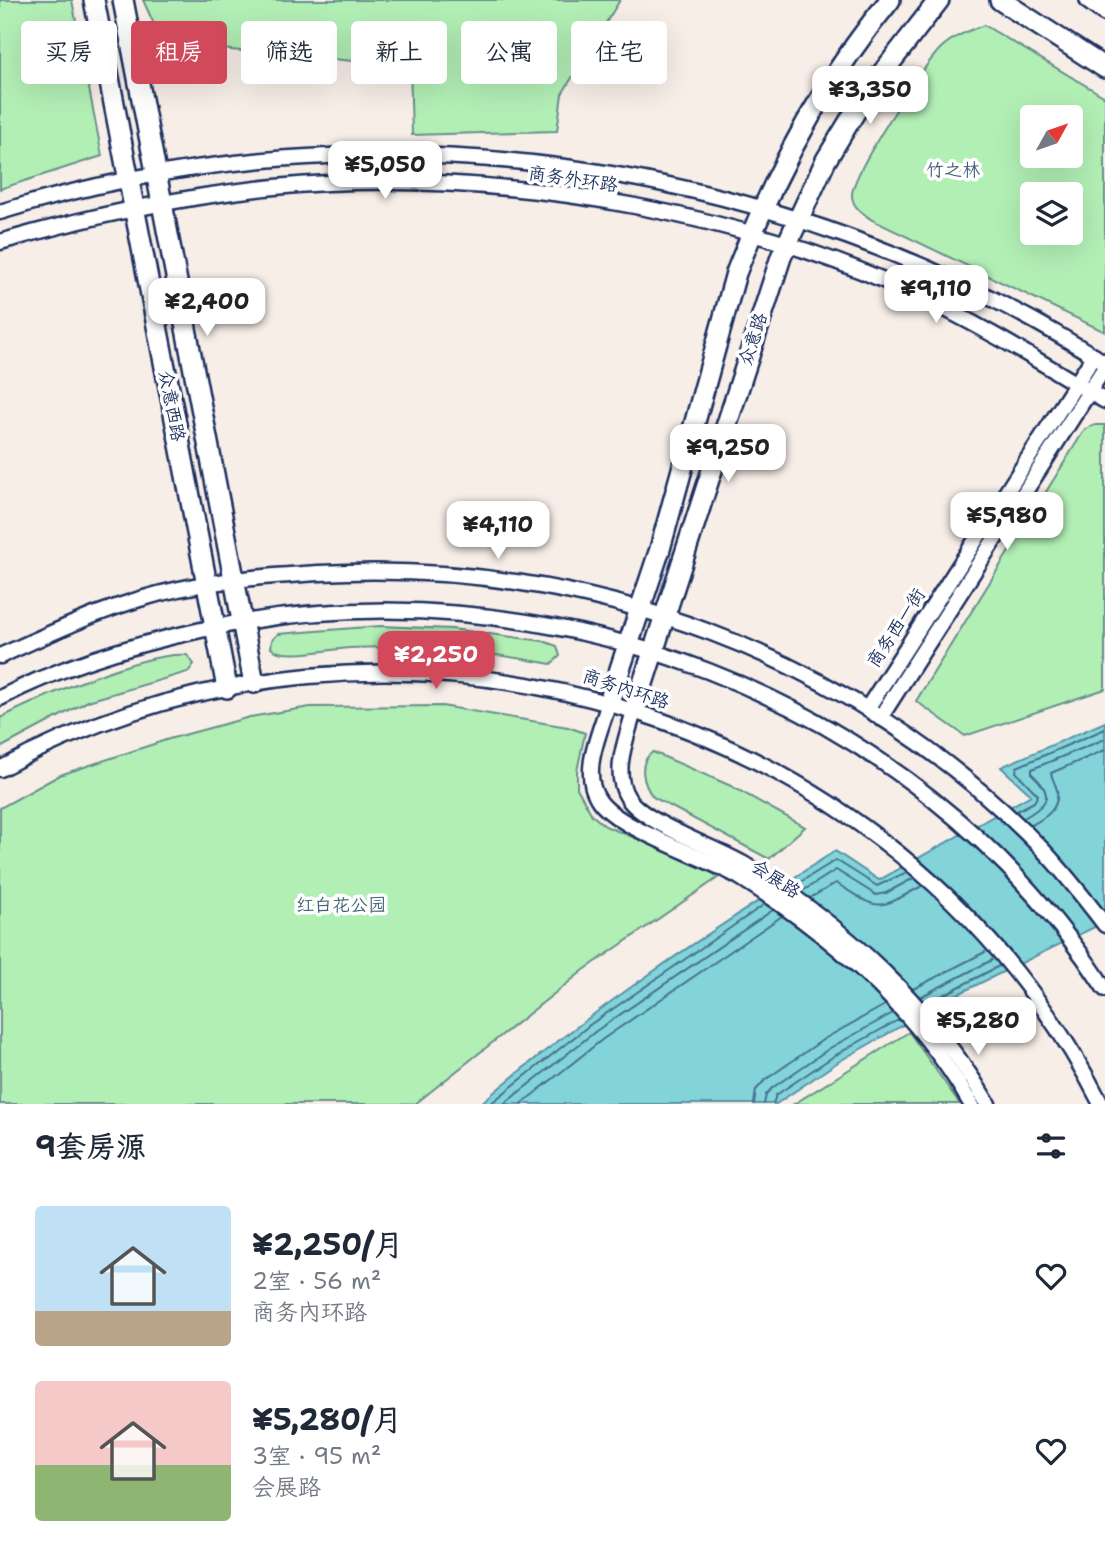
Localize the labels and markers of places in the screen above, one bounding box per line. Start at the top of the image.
pin: ¥3,350 [813,66,927,126]
pin: ¥5,050 [328,142,442,201]
pin: ¥9,110 [879,266,993,325]
pin: ¥2,400 [150,278,264,338]
pin: ¥9,250 [671,424,785,484]
pin: ¥5,980 [950,492,1064,552]
pin: ¥4,110 [441,502,555,561]
pin: ¥2,250 [379,632,493,691]
pin: ¥5,280 [921,998,1035,1057]

